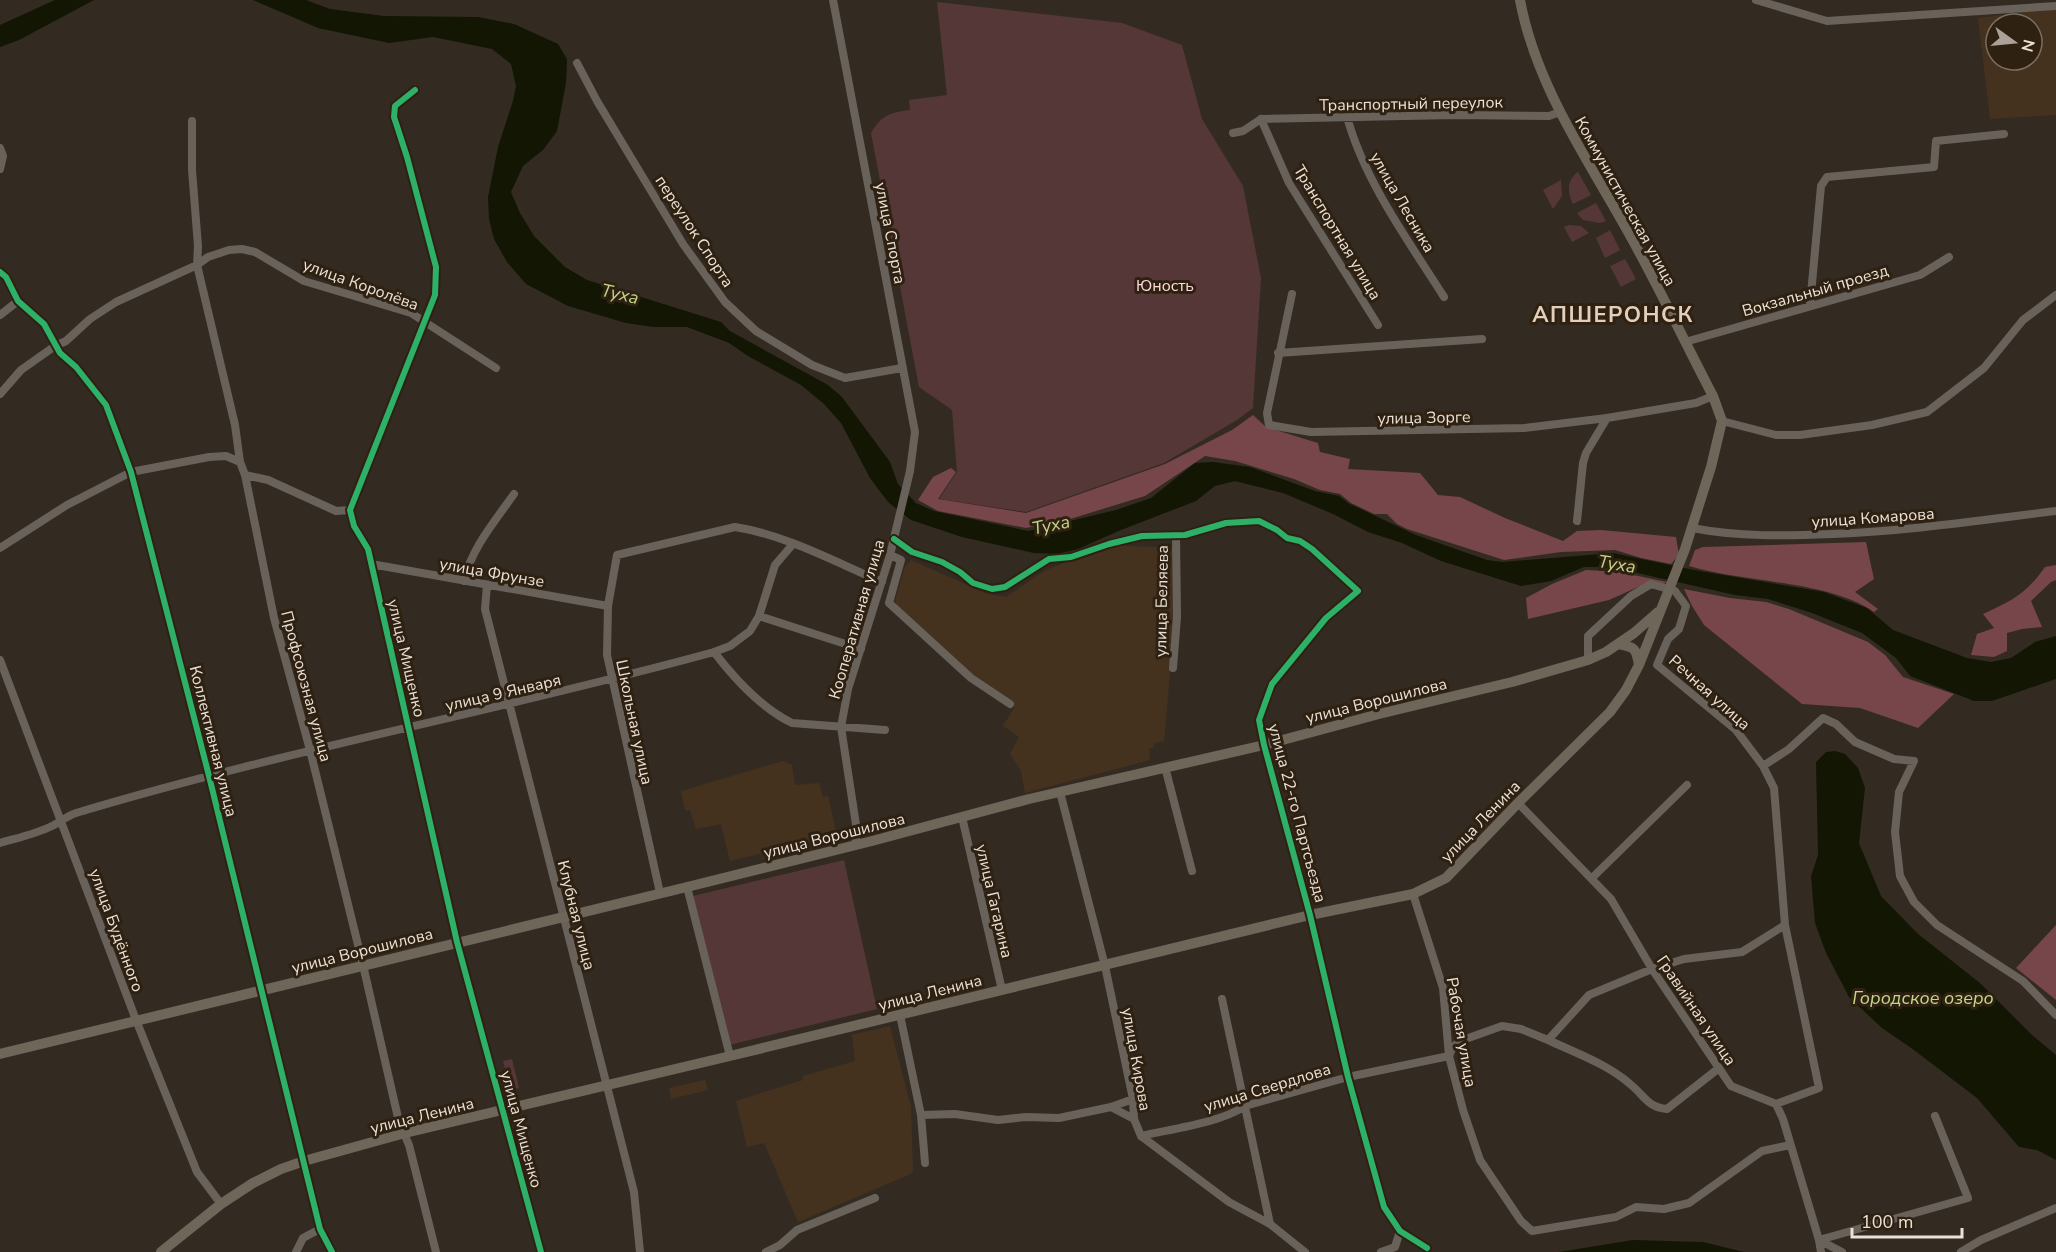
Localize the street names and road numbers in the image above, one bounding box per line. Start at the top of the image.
street label: Транспортный переулок [1319,91,1504,117]
street label: Коммунистическая улица [1569,113,1681,290]
street label: улица Лесника [1364,148,1440,257]
street label: Транспортная улица [1288,161,1386,304]
street label: переулок Спорта [650,171,739,292]
street label: улица Спорта [869,180,911,286]
street label: улица Королёва [300,254,422,316]
street label: Вокзальный проезд [1740,259,1892,322]
street label: улица Зорге [1377,406,1471,430]
street label: улица Комарова [1811,503,1935,533]
street label: Кооперативная улица [824,537,890,702]
street label: улица Беляева [1150,545,1174,657]
street label: улица Фрунзе [438,553,546,593]
street label: улица Мищенко [382,597,430,719]
street label: Профсоюзная улица [275,608,337,764]
street label: Речная улица [1664,650,1755,735]
street label: Школьная улица [610,658,658,787]
street label: Коллективная улица [184,663,242,819]
street label: улица 9 Января [443,669,563,717]
street label: улица Ворошилова [1303,673,1449,729]
street label: улица 22-го Партсъезда [1263,721,1332,905]
street label: улица Ленина [1436,776,1525,867]
street label: улица Ворошилова [761,808,907,864]
street label: улица Гагарина [970,842,1018,960]
street label: Клубная улица [552,858,600,972]
street label: улица Будённого [84,866,149,995]
street label: улица Ворошилова [289,923,435,979]
street label: Гравийная улица [1651,951,1741,1070]
street label: улица Ленина [876,969,984,1016]
street label: Рабочая улица [1441,975,1482,1089]
street label: улица Кирова [1116,1006,1156,1112]
street label: улица Свердлова [1201,1058,1333,1118]
street label: улица Мищенко [495,1068,547,1190]
street label: улица Ленина [368,1092,476,1139]

